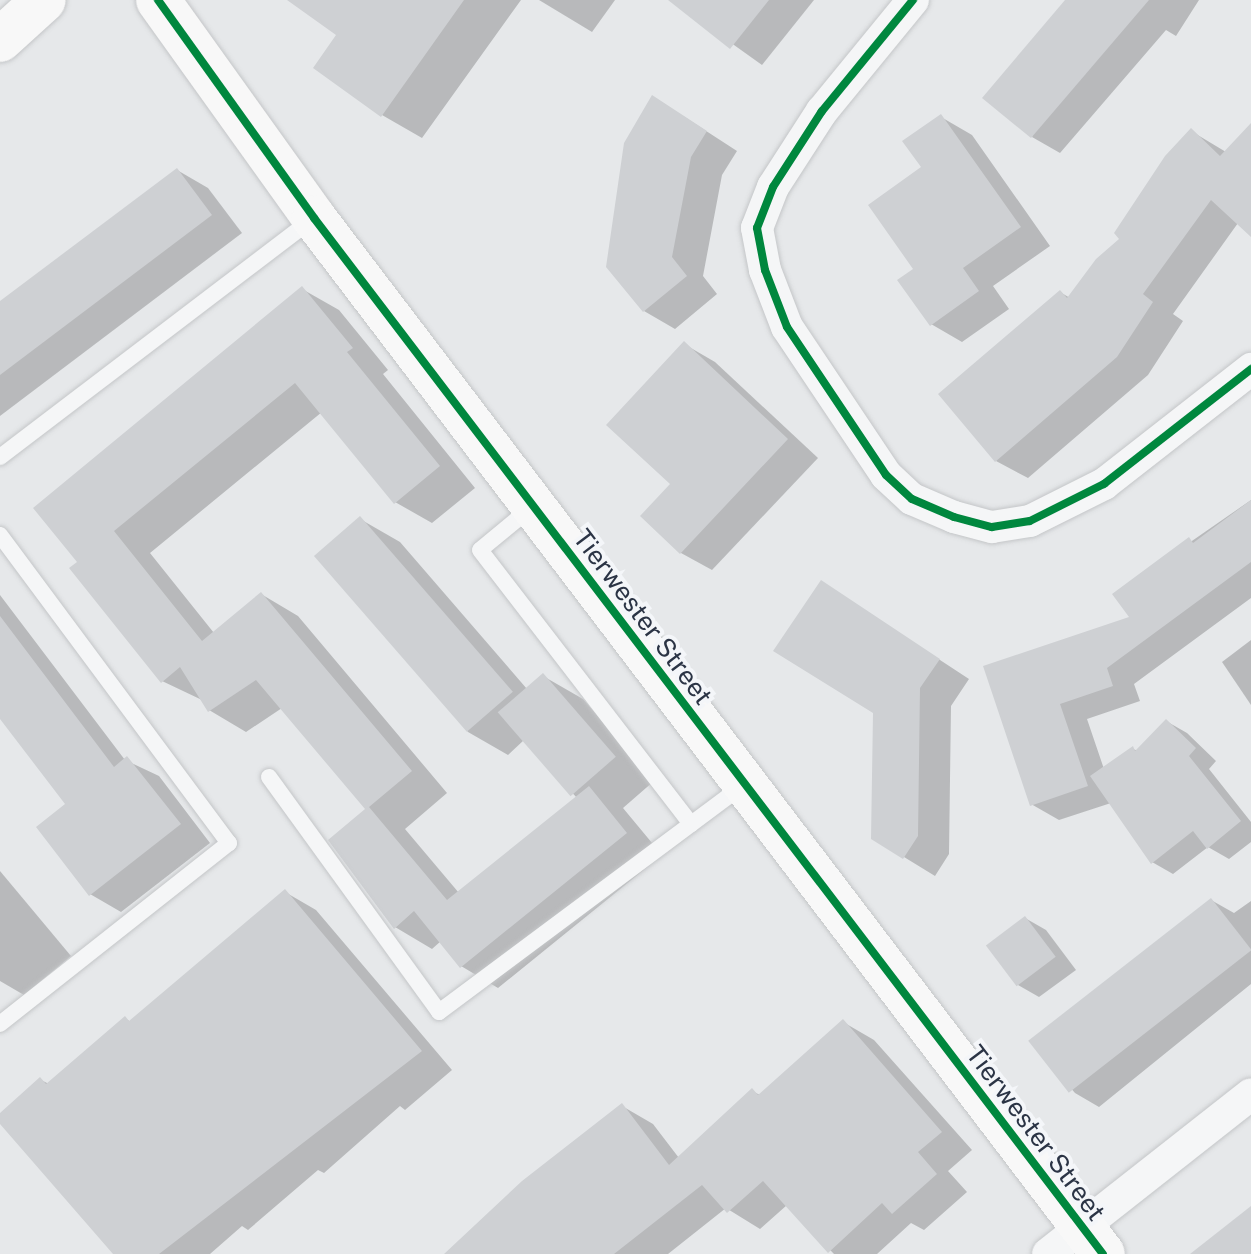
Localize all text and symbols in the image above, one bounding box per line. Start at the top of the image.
street label: Tierwester Street [567,523,719,711]
street label: Tierwester Street [960,1039,1112,1227]

